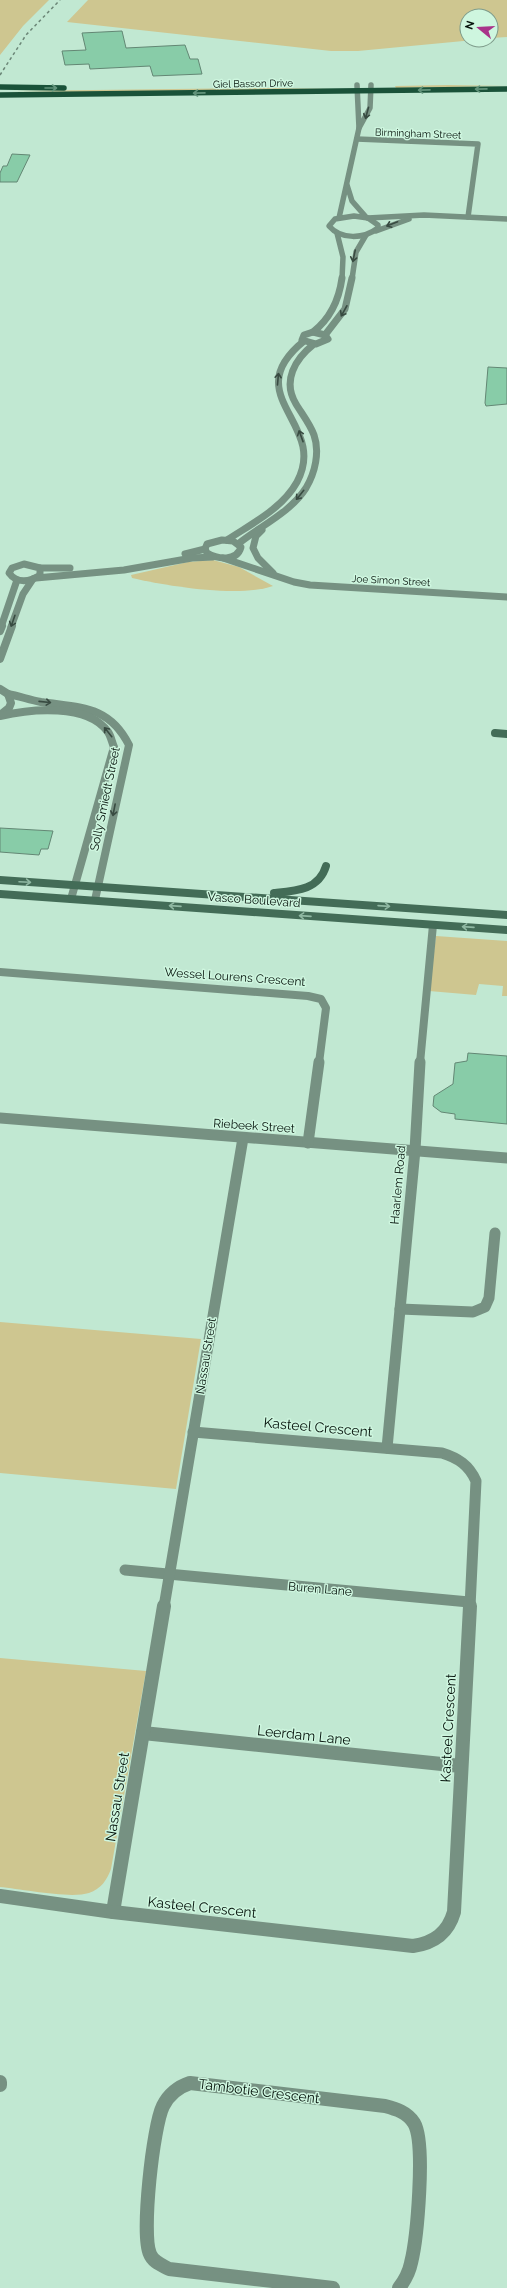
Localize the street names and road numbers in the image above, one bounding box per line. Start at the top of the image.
street label: Giel Basson Drive [213,77,293,90]
street label: Birmingham Street [375,126,462,141]
street label: Joe Simon Street [351,573,431,588]
street label: Solly Smiedt Street [87,746,123,852]
street label: Vasco Boulevard [207,890,301,910]
street label: Wessel Lourens Crescent [164,965,306,989]
street label: Riebeek Street [213,1116,295,1136]
street label: Haarlem Road [388,1145,408,1225]
street label: Nassau Street [193,1317,219,1395]
street label: Kasteel Crescent [263,1414,373,1440]
street label: Buren Lane [288,1579,352,1599]
street label: Kasteel Crescent [437,1673,459,1783]
street label: Leerdam Lane [256,1722,352,1748]
street label: Nassau Street [102,1751,132,1843]
street label: Kasteel Crescent [147,1893,257,1921]
street label: Tambotie Crescent [198,2076,321,2106]

